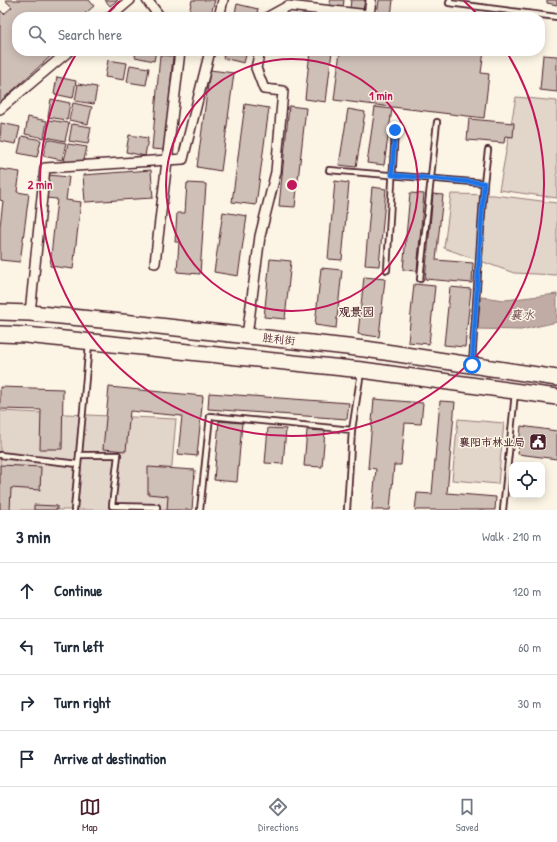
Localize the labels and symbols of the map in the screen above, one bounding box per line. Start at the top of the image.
text: 1 min [369,87,393,104]
route end [386,121,404,139]
text: 2 min [28,176,53,193]
centre of rings [285,178,299,192]
district label: 观景园 [338,303,374,320]
water label: 襄水 [510,306,535,323]
street label: 胜利街 [262,330,297,348]
route start [463,356,481,374]
public building icon: 襄阳市林业局 [528,432,548,452]
place label: 襄阳市林业局 [459,435,525,449]

